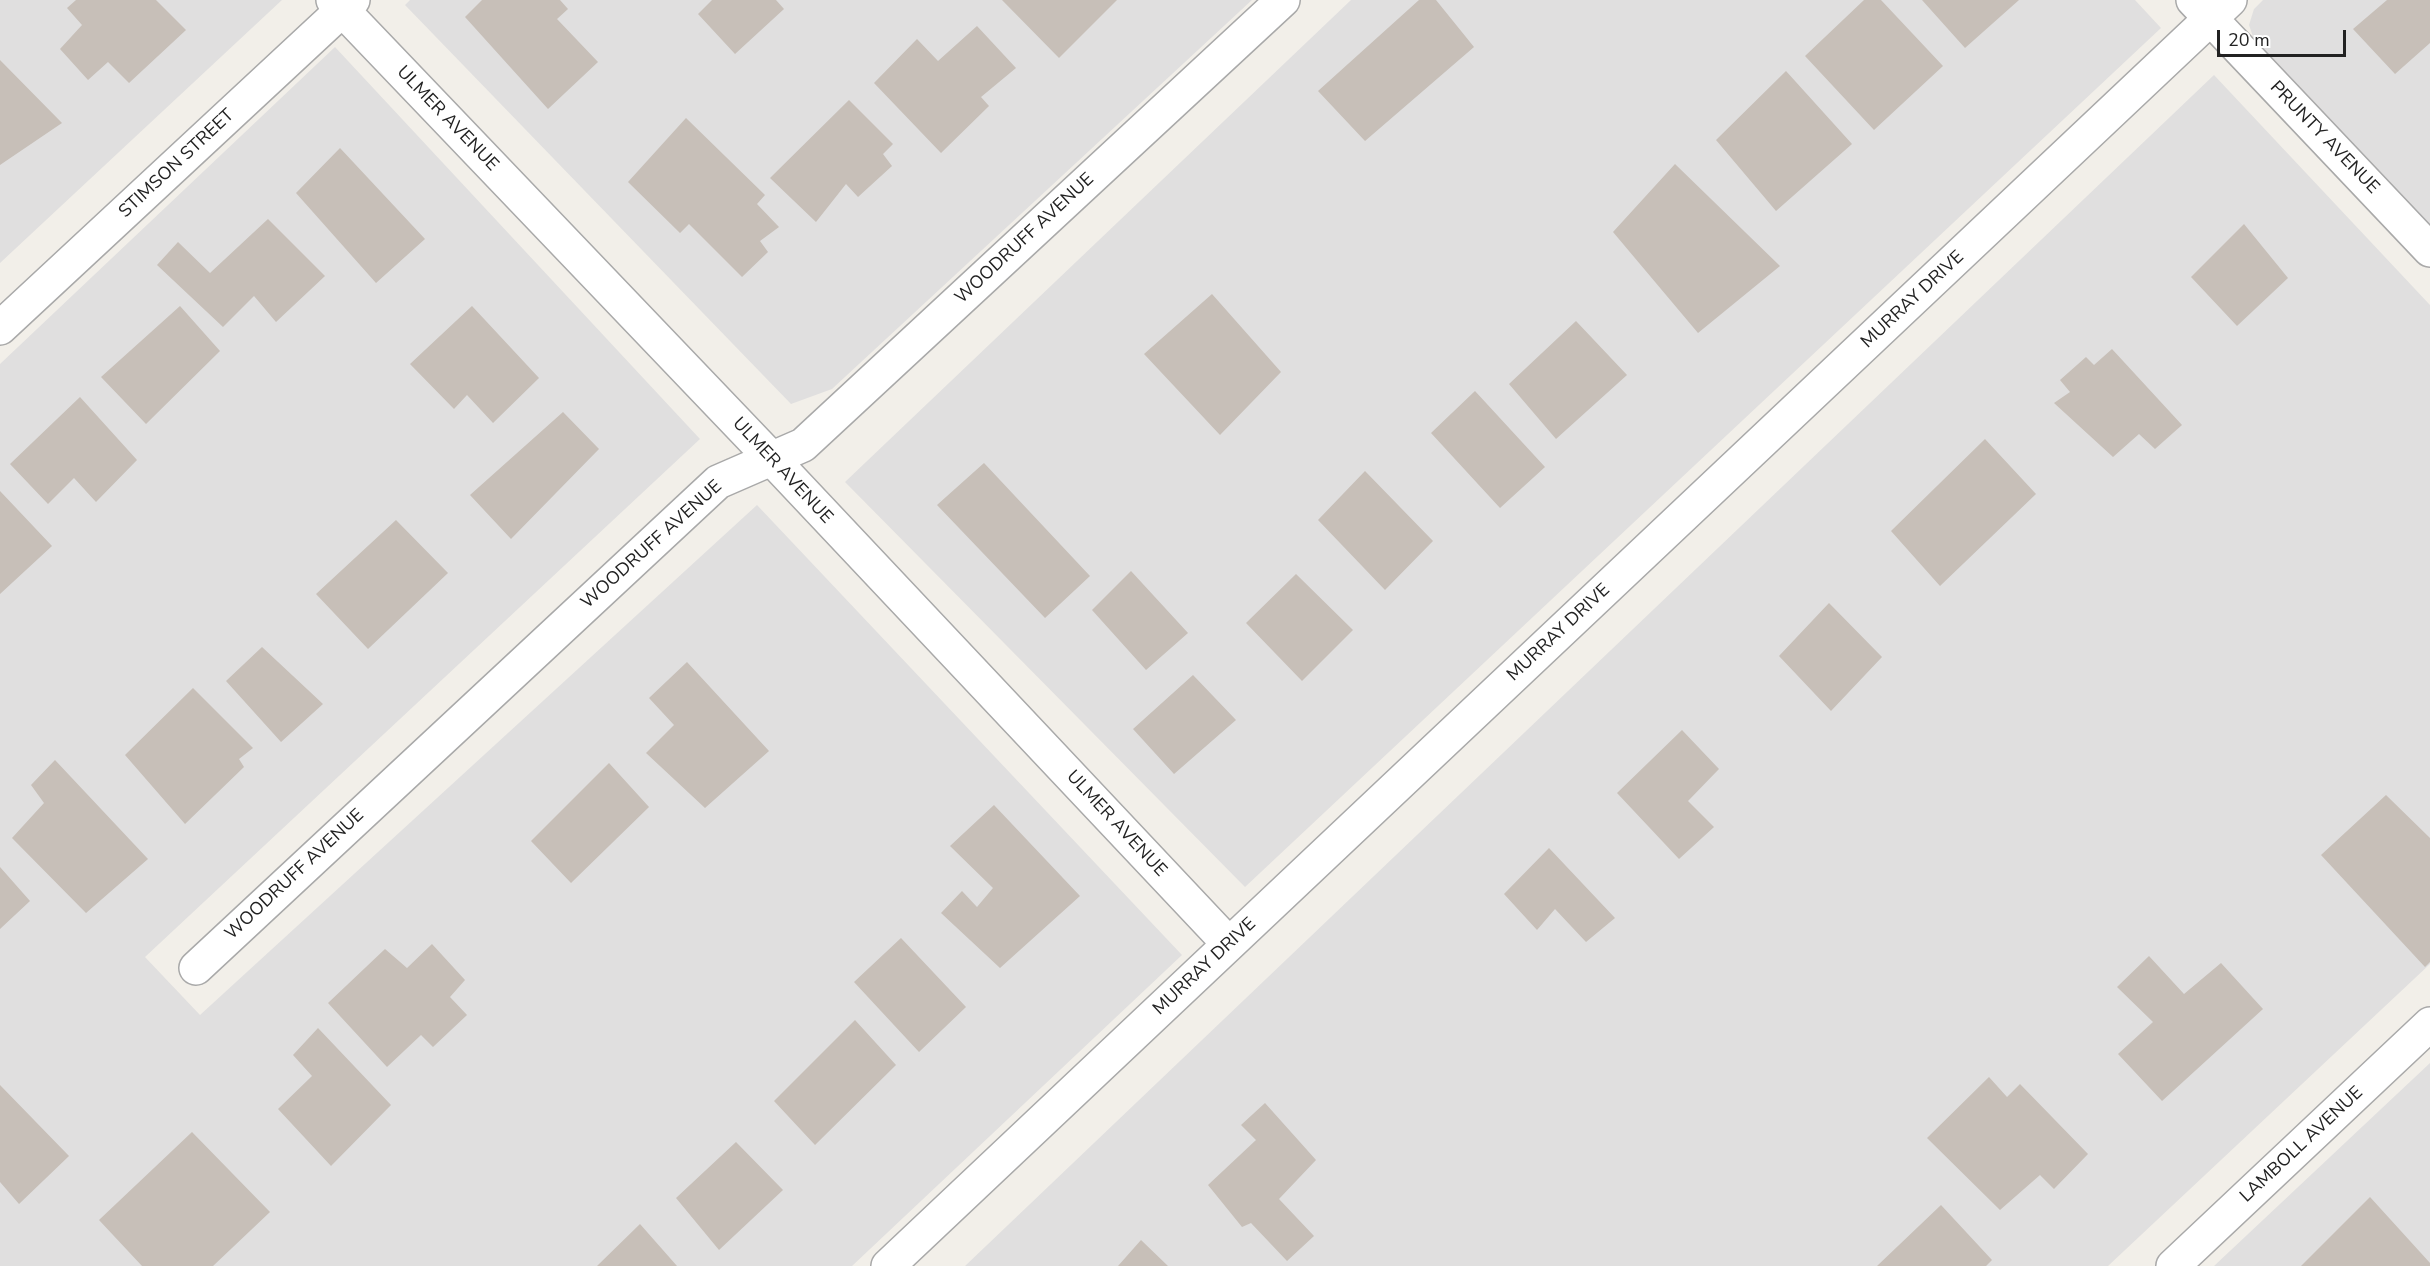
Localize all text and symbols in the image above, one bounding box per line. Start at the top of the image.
scale bar [2220,18,2349,56]
text: 20 m [2228,28,2270,52]
street label: ULMER AVENUE [392,62,502,176]
street label: PRUNTY AVENUE [2265,77,2383,199]
street label: STIMSON STREET [115,105,239,223]
street label: WOODRUFF AVENUE [951,169,1099,309]
street label: MURRAY DRIVE [1857,247,1969,353]
street label: ULMER AVENUE [727,413,837,529]
street label: WOODRUFF AVENUE [577,476,727,614]
street label: MURRAY DRIVE [1503,580,1615,686]
street label: ULMER AVENUE [1061,766,1171,882]
street label: WOODRUFF AVENUE [221,805,369,945]
street label: MURRAY DRIVE [1149,914,1261,1020]
street label: LAMBOLL AVENUE [2236,1083,2368,1207]

